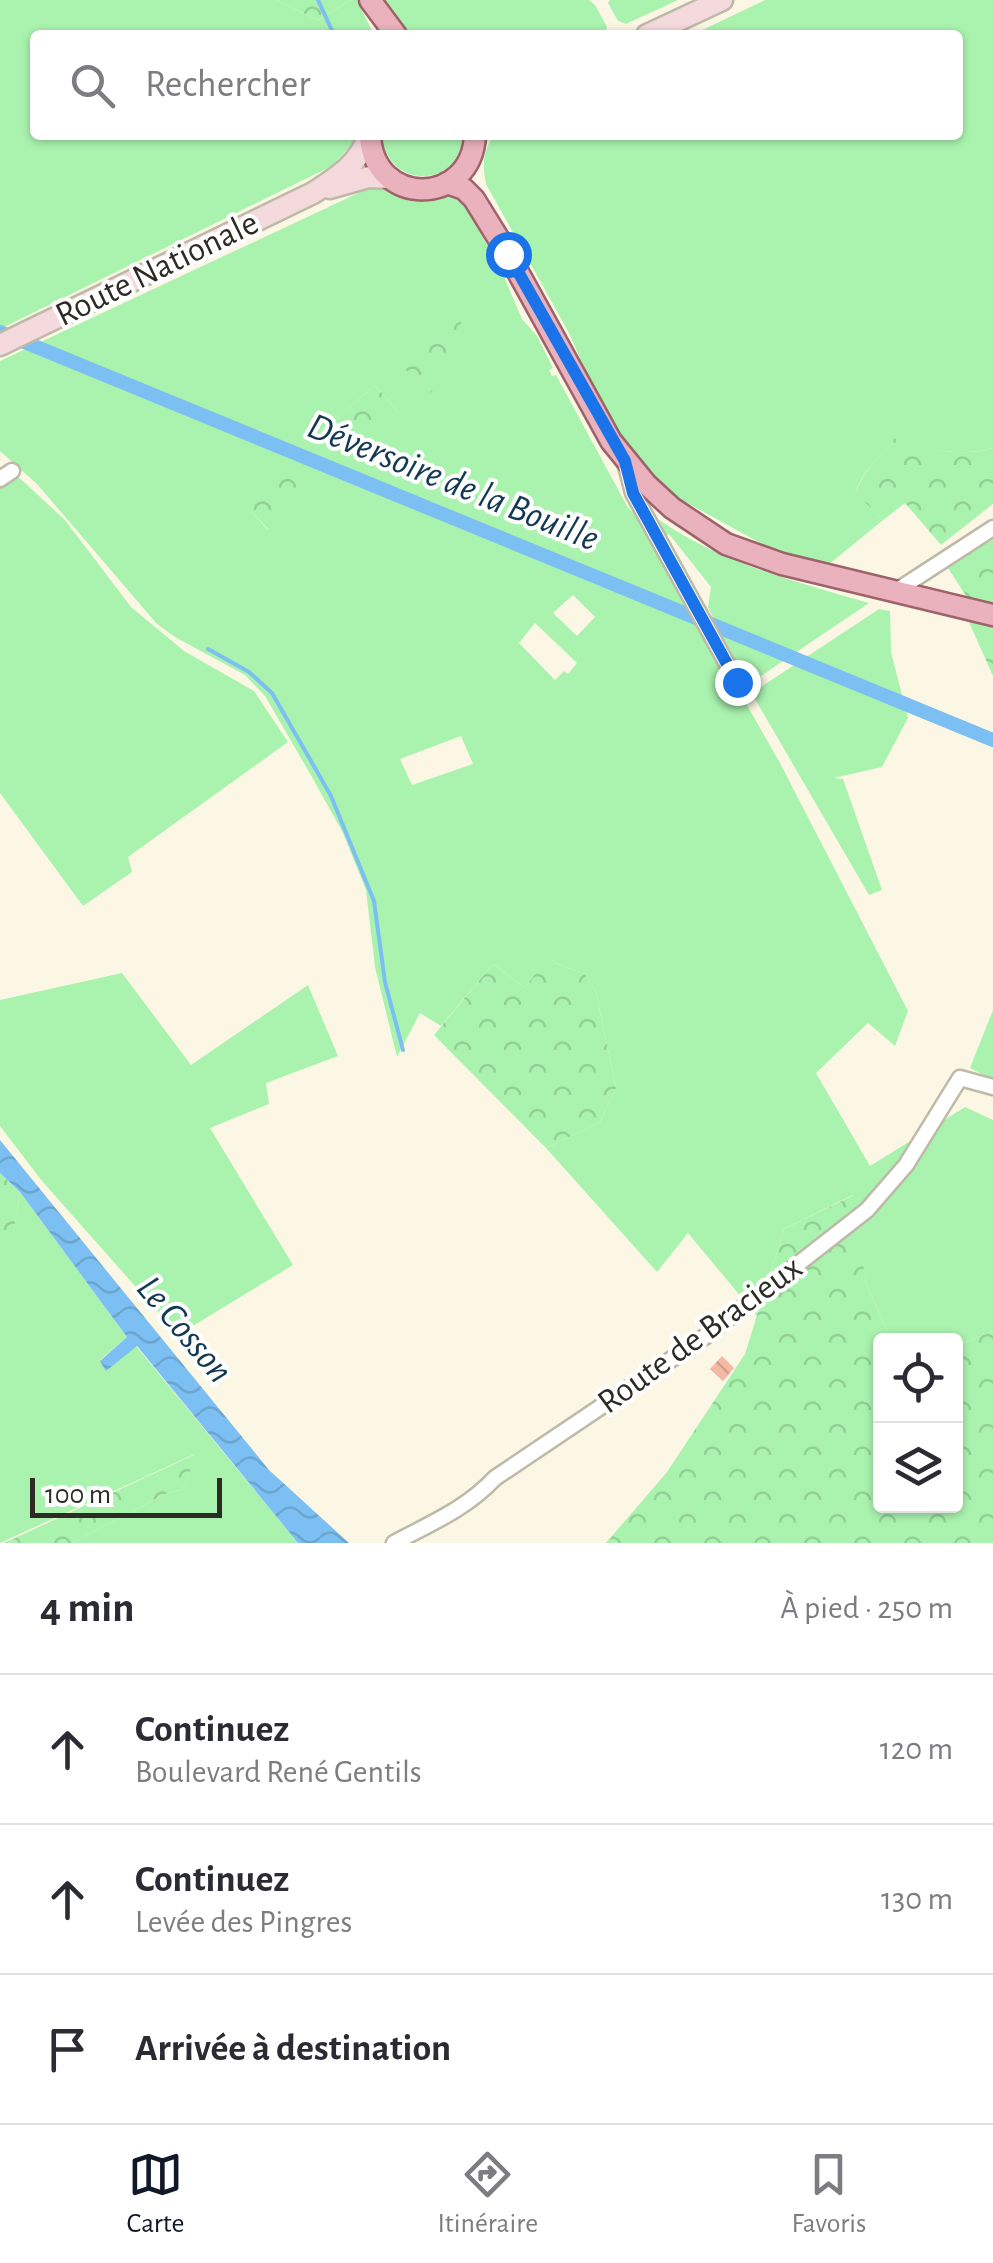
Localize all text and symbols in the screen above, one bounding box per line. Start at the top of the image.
search box [30,30,963,140]
icon: search [65,58,120,113]
text: Rechercher [145,66,311,104]
street label: Route Nationale [50,205,264,333]
route start [486,232,532,278]
water label: Déversoire de la Bouille [302,407,604,559]
route end [715,660,761,706]
street label: Route de Bracieux [592,1250,808,1420]
water label: Le Cosson [129,1270,239,1390]
map controls [873,1333,963,1513]
button: locate [873,1333,963,1423]
button: layers [873,1423,963,1513]
scale bar [30,1473,222,1518]
text: 100 m [45,1481,111,1509]
text: 4 min [40,1587,135,1629]
text: À pied · 250 m [780,1592,953,1624]
text: Continuez [135,1711,289,1749]
icon: ahead [40,1722,95,1777]
text: 120 m [880,1733,953,1765]
text: Boulevard René Gentils [135,1756,422,1788]
text: Continuez [135,1861,289,1899]
icon: ahead [40,1872,95,1927]
text: 130 m [881,1883,953,1915]
text: Levée des Pingres [135,1906,352,1938]
icon: arrive [40,2022,95,2077]
text: Arrivée à destination [135,2030,451,2068]
tab: Carte [127,2147,184,2241]
tab: Itinéraire [438,2147,538,2241]
tab: Favoris [791,2147,866,2241]

